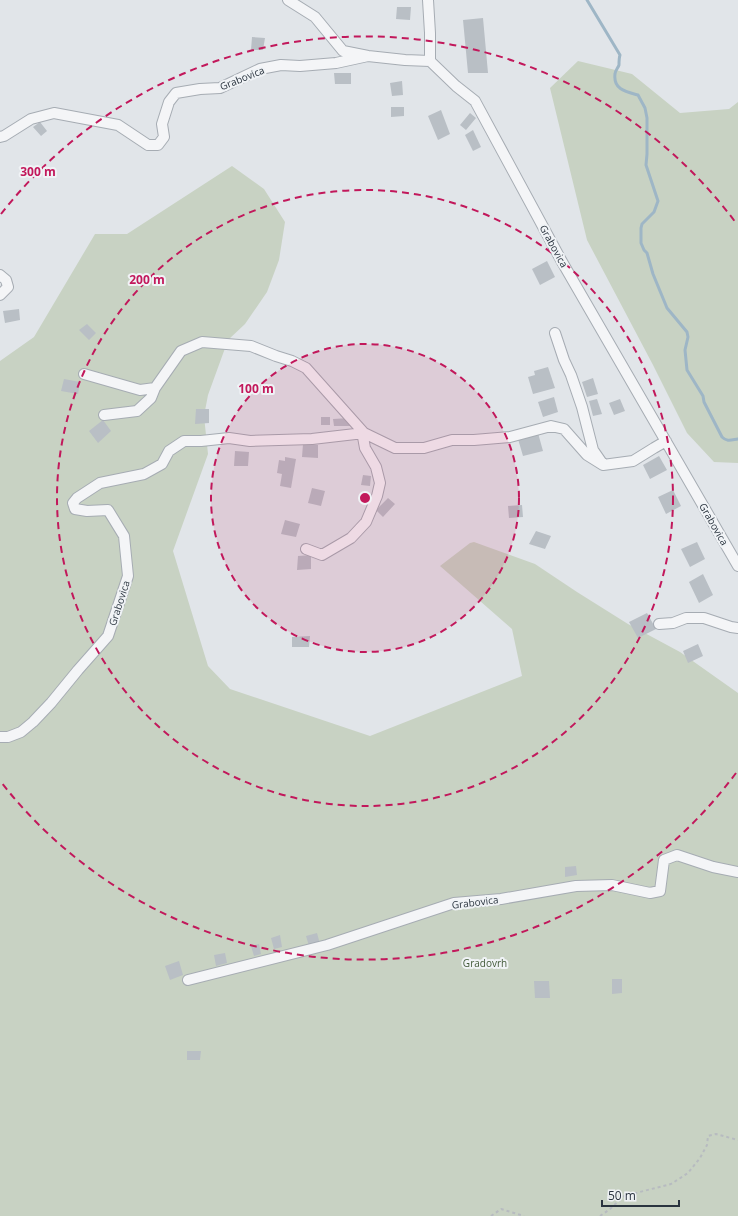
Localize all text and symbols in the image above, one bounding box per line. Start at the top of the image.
street label: Grabovica [218,63,266,93]
text: 300 m [20,163,56,180]
street label: Grabovica [537,222,571,270]
text: 200 m [129,271,165,288]
text: 100 m [238,380,274,397]
centre of rings [358,491,372,505]
street label: Grabovica [696,500,732,548]
street label: Grabovica [105,579,133,627]
street label: Grabovica [451,892,499,912]
park label: Gradovrh [463,956,507,970]
scale bar [602,1182,679,1208]
text: 50 m [608,1187,636,1204]

